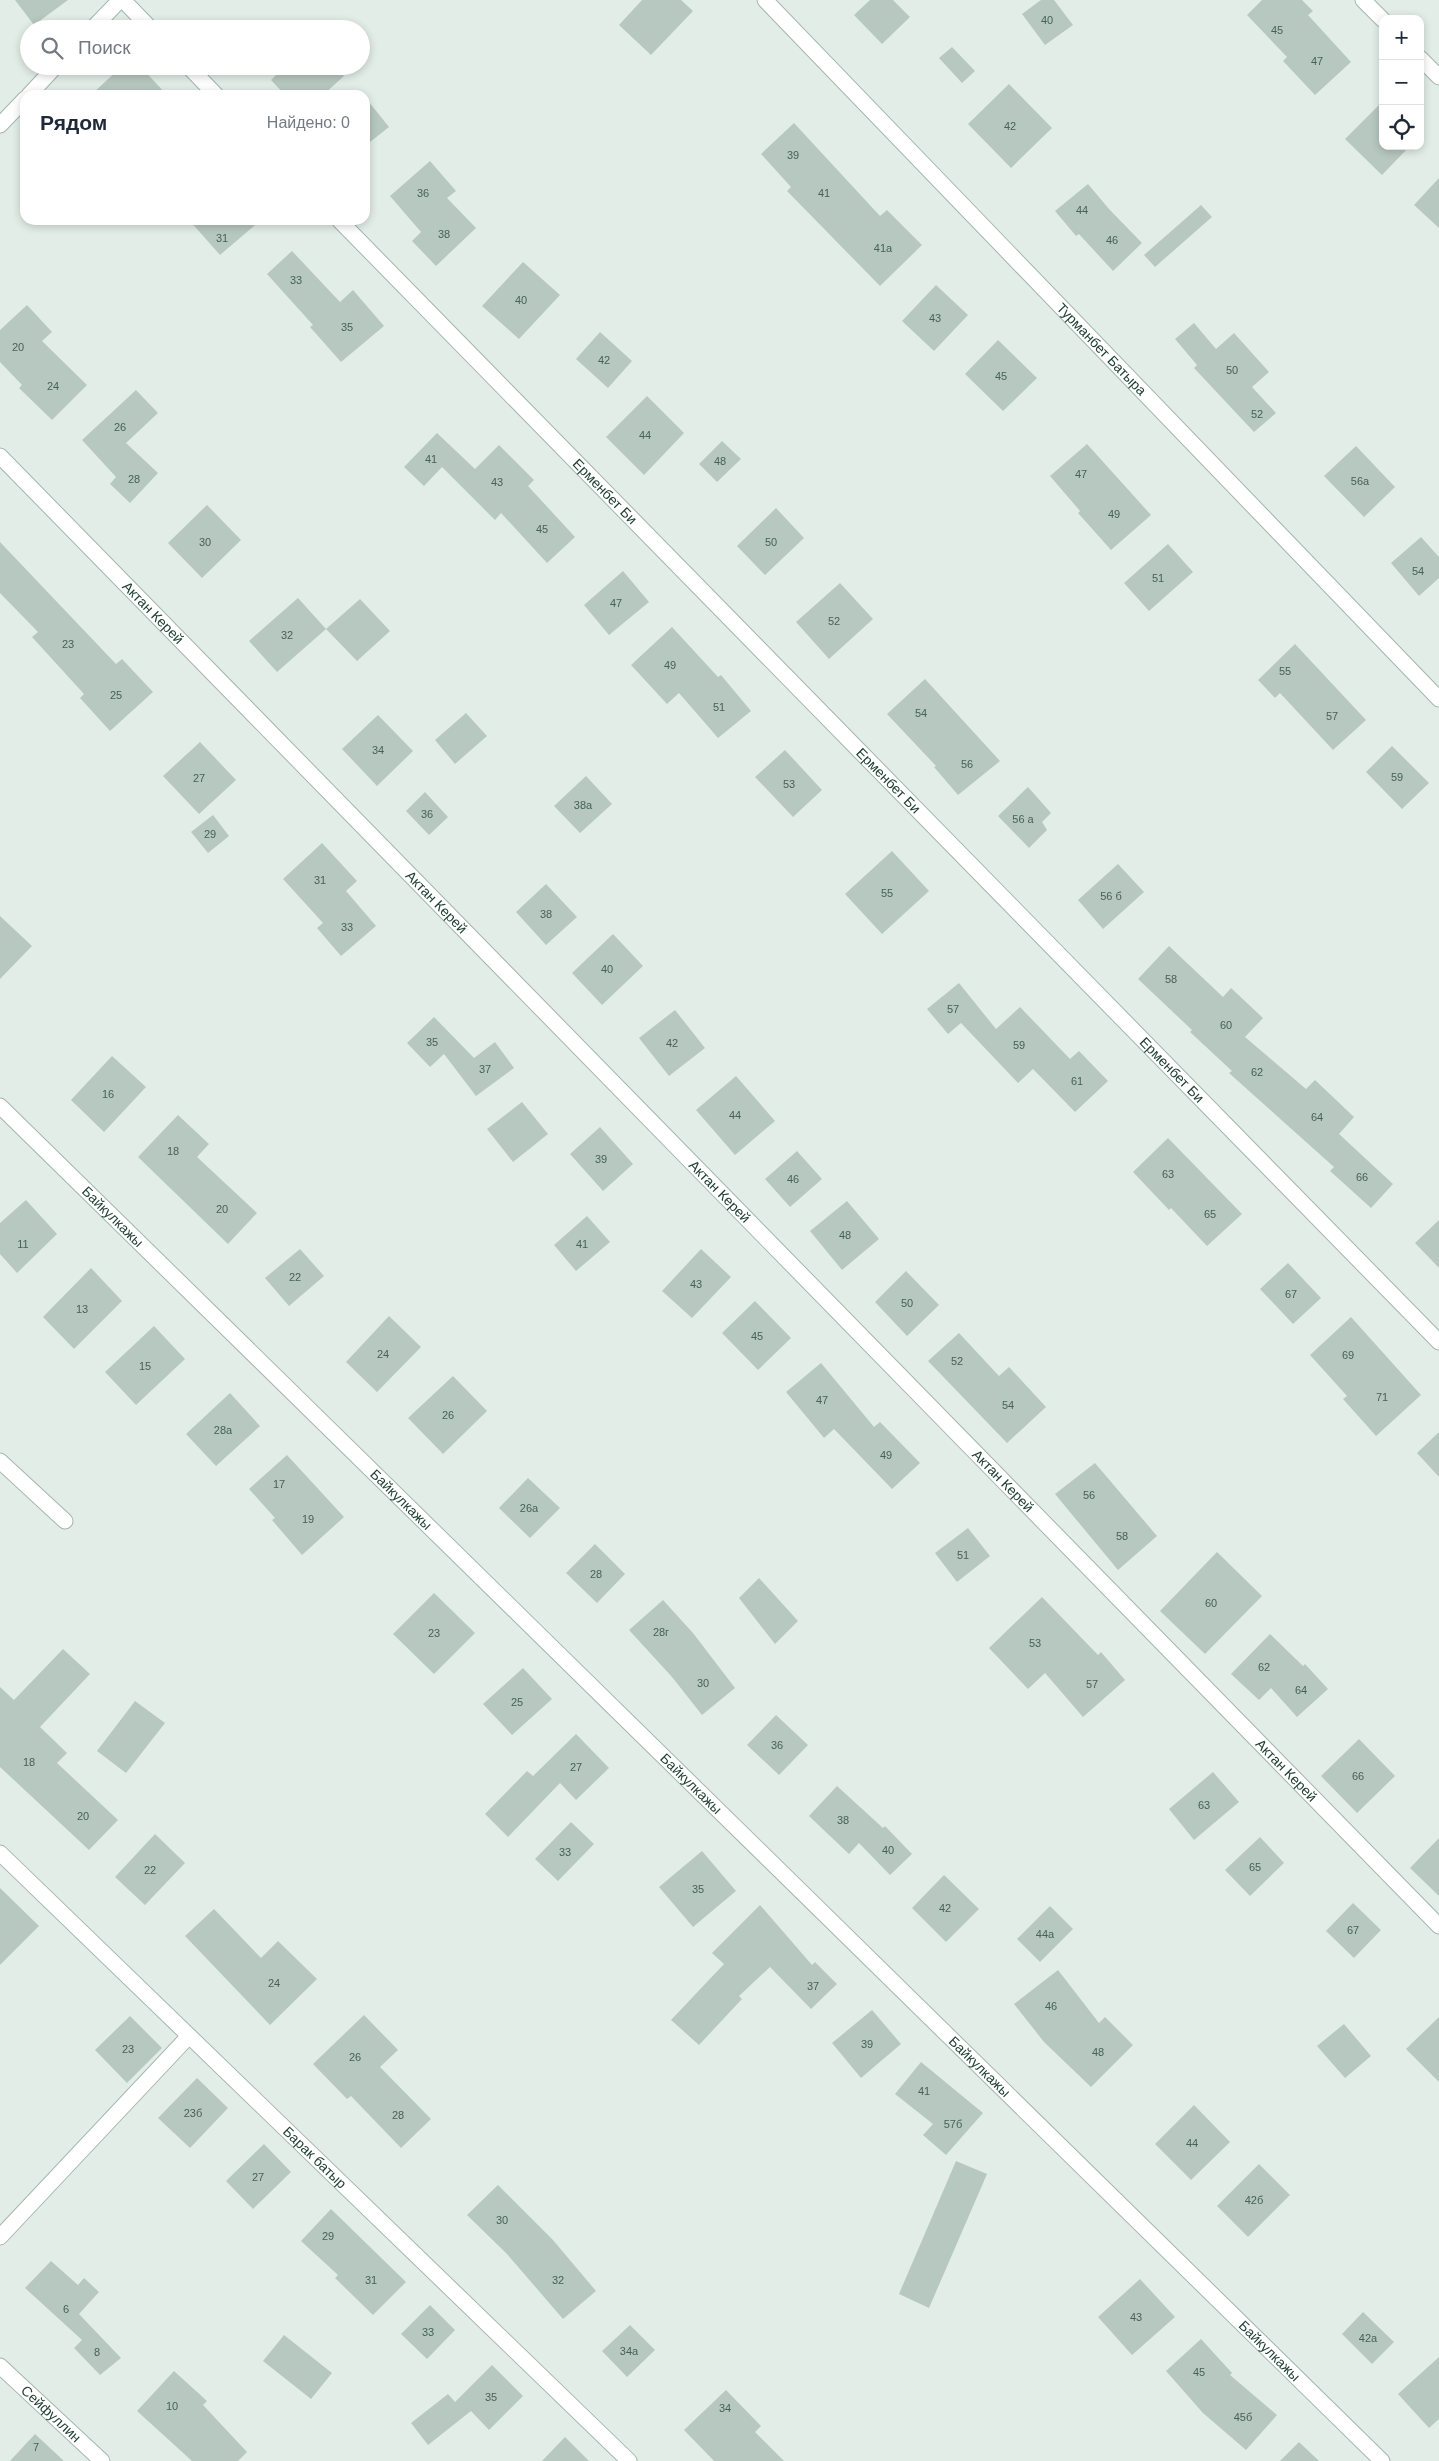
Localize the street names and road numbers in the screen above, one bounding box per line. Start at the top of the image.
street label: Турманбет Батыра [1054,300,1150,399]
street label: Ерменбет Би [570,455,640,527]
street label: Актан Керей [119,578,187,647]
street label: Ерменбет Би [853,745,924,816]
street label: Актан Керей [403,867,470,936]
street label: Ерменбет Би [1137,1034,1207,1106]
street label: Актан Керей [686,1157,754,1226]
street label: Байкулкажы [79,1183,147,1250]
street label: Актан Керей [969,1446,1037,1515]
street label: Байкулкажы [367,1466,435,1533]
street label: Актан Керей [1252,1736,1320,1805]
street label: Байкулкажы [657,1750,725,1817]
street label: Байкулкажы [946,2033,1014,2100]
street label: Барак батыр [280,2123,350,2192]
street label: Байкулкажы [1236,2317,1304,2384]
street label: Сейфуллин [18,2382,84,2445]

